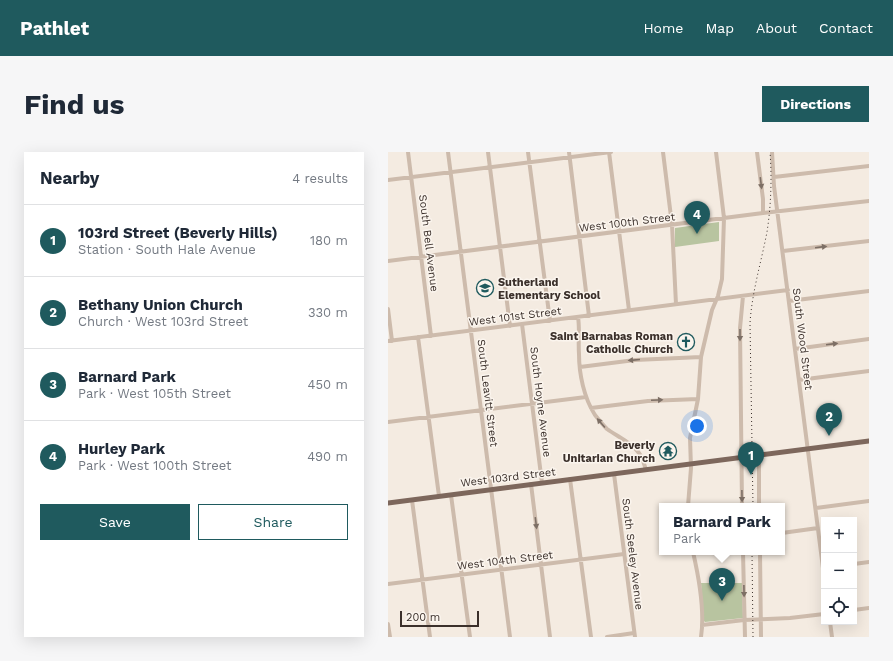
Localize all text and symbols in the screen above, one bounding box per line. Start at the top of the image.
text: Pathlet [20,17,89,40]
text: Home [643,20,683,36]
text: Map [705,20,734,36]
text: About [756,20,797,36]
text: Contact [819,20,873,36]
button: Directions [762,86,869,122]
text: Find us [24,88,124,121]
text: Nearby [40,168,99,188]
text: 4 results [292,171,348,186]
one-way arrow [758,176,764,189]
street label: South Bell Avenue [416,194,441,292]
pin: 4 [684,201,710,234]
street label: West 100th Street [578,210,676,235]
text: 103rd Street (Beverly Hills) [78,224,278,242]
text: 1 [50,233,56,248]
text: 180 m [310,233,348,248]
text: Station · South Hale Avenue [78,242,256,257]
one-way arrow [815,243,827,250]
place label: Sutherland Elementary School [498,276,601,302]
school or university icon: Sutherland Elementary School [475,278,495,298]
street label: South Wood Street [790,287,815,391]
text: Bethany Union Church [78,296,243,314]
street label: West 101st Street [468,304,562,329]
text: 2 [49,305,57,320]
text: 330 m [308,305,348,320]
text: Church · West 103rd Street [78,314,248,329]
one-way arrow [737,329,743,342]
place label: Saint Barnabas Roman Catholic Church [550,330,673,356]
church icon: Saint Barnabas Roman Catholic Church [676,332,696,352]
street label: South Leavitt Street [474,338,501,448]
one-way arrow [826,341,838,347]
street label: South Hoyne Avenue [527,346,554,458]
one-way arrow [628,357,640,363]
text: Barnard Park [78,368,176,386]
text: 3 [49,377,57,392]
text: 450 m [308,377,348,392]
text: Park · West 105th Street [78,386,231,401]
one-way arrow [651,397,663,404]
pin: 2 [816,403,842,436]
your location [687,416,707,436]
one-way arrow [597,417,606,428]
place label: Beverly Unitarian Church [563,439,656,465]
text: Hurley Park [78,440,165,458]
temple icon: Beverly Unitarian Church [658,441,678,461]
pin: 1 [738,442,764,475]
text: 4 [49,449,57,464]
text: 490 m [307,449,348,464]
text: Park · West 100th Street [78,458,232,473]
street label: West 103rd Street [460,465,557,490]
one-way arrow [739,490,745,503]
street label: South Seeley Avenue [619,497,646,611]
popup [659,503,785,555]
button: Save [40,504,190,540]
button: Share [198,504,348,540]
text: Barnard Park [673,513,771,531]
one-way arrow [533,517,539,529]
map controls [821,517,857,625]
button: + [821,517,857,553]
text: Park [673,531,701,546]
street label: West 104th Street [456,548,554,573]
button: − [821,553,857,589]
pin: 3 [709,568,735,601]
one-way arrow [740,585,747,597]
button: locate [821,589,857,625]
scale bar [400,609,479,628]
text: 200 m [406,611,440,624]

